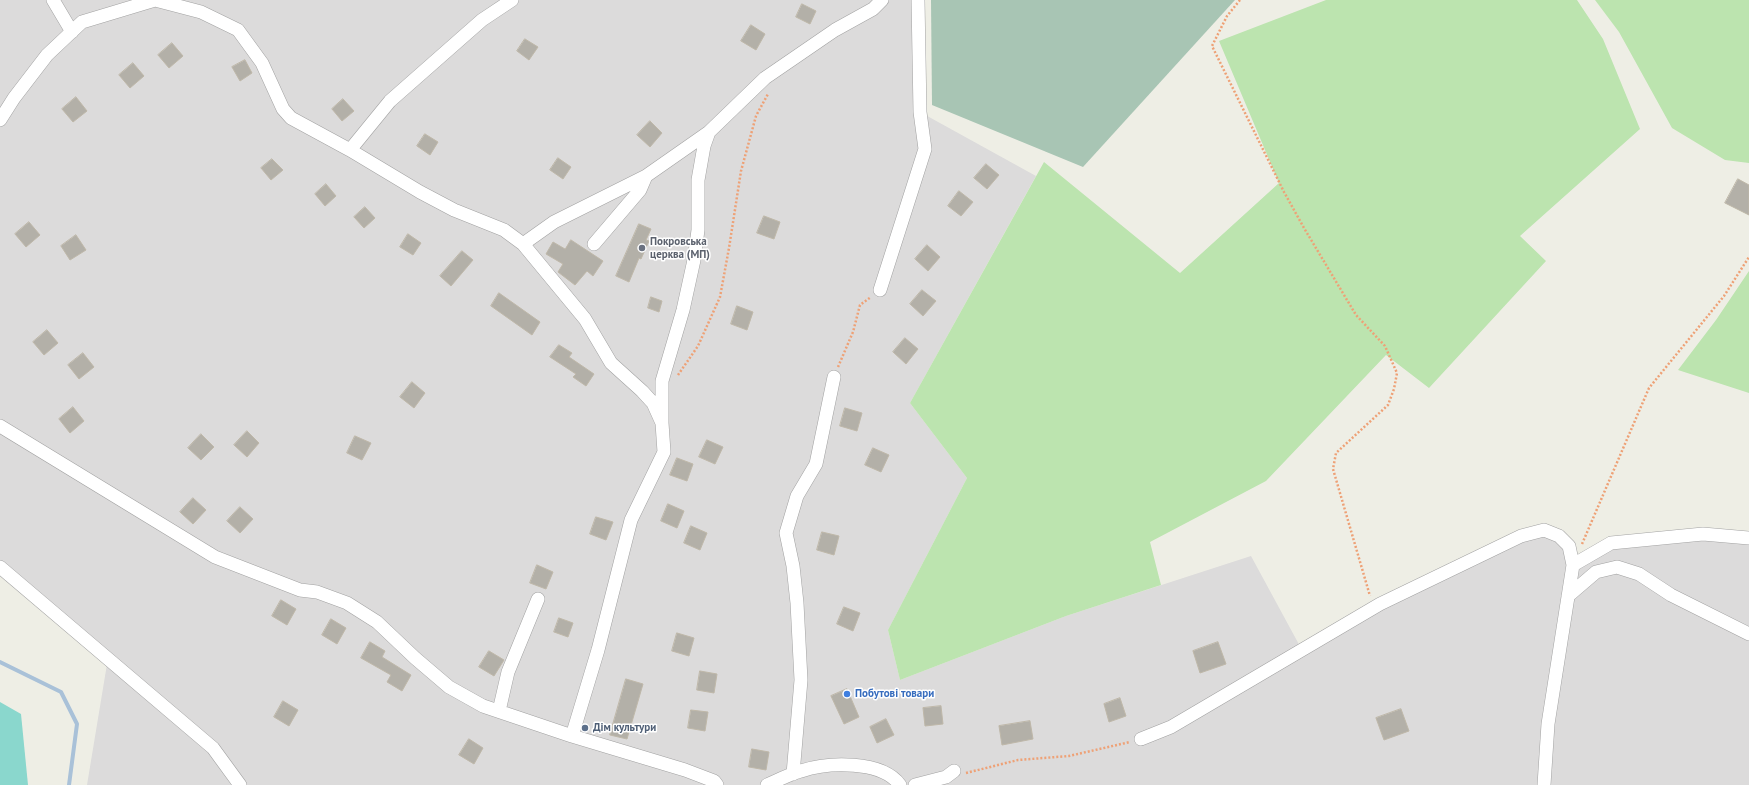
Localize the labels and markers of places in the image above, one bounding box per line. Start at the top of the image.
place label: Покровська церква (МП) [650,235,710,261]
marker: Покровська церква (МП) [637,243,647,253]
place label: Побутові товари [855,687,934,701]
marker: Побутові товари [842,689,852,699]
place label: Дім культури [593,721,656,735]
marker: Дім культури [580,723,590,733]

